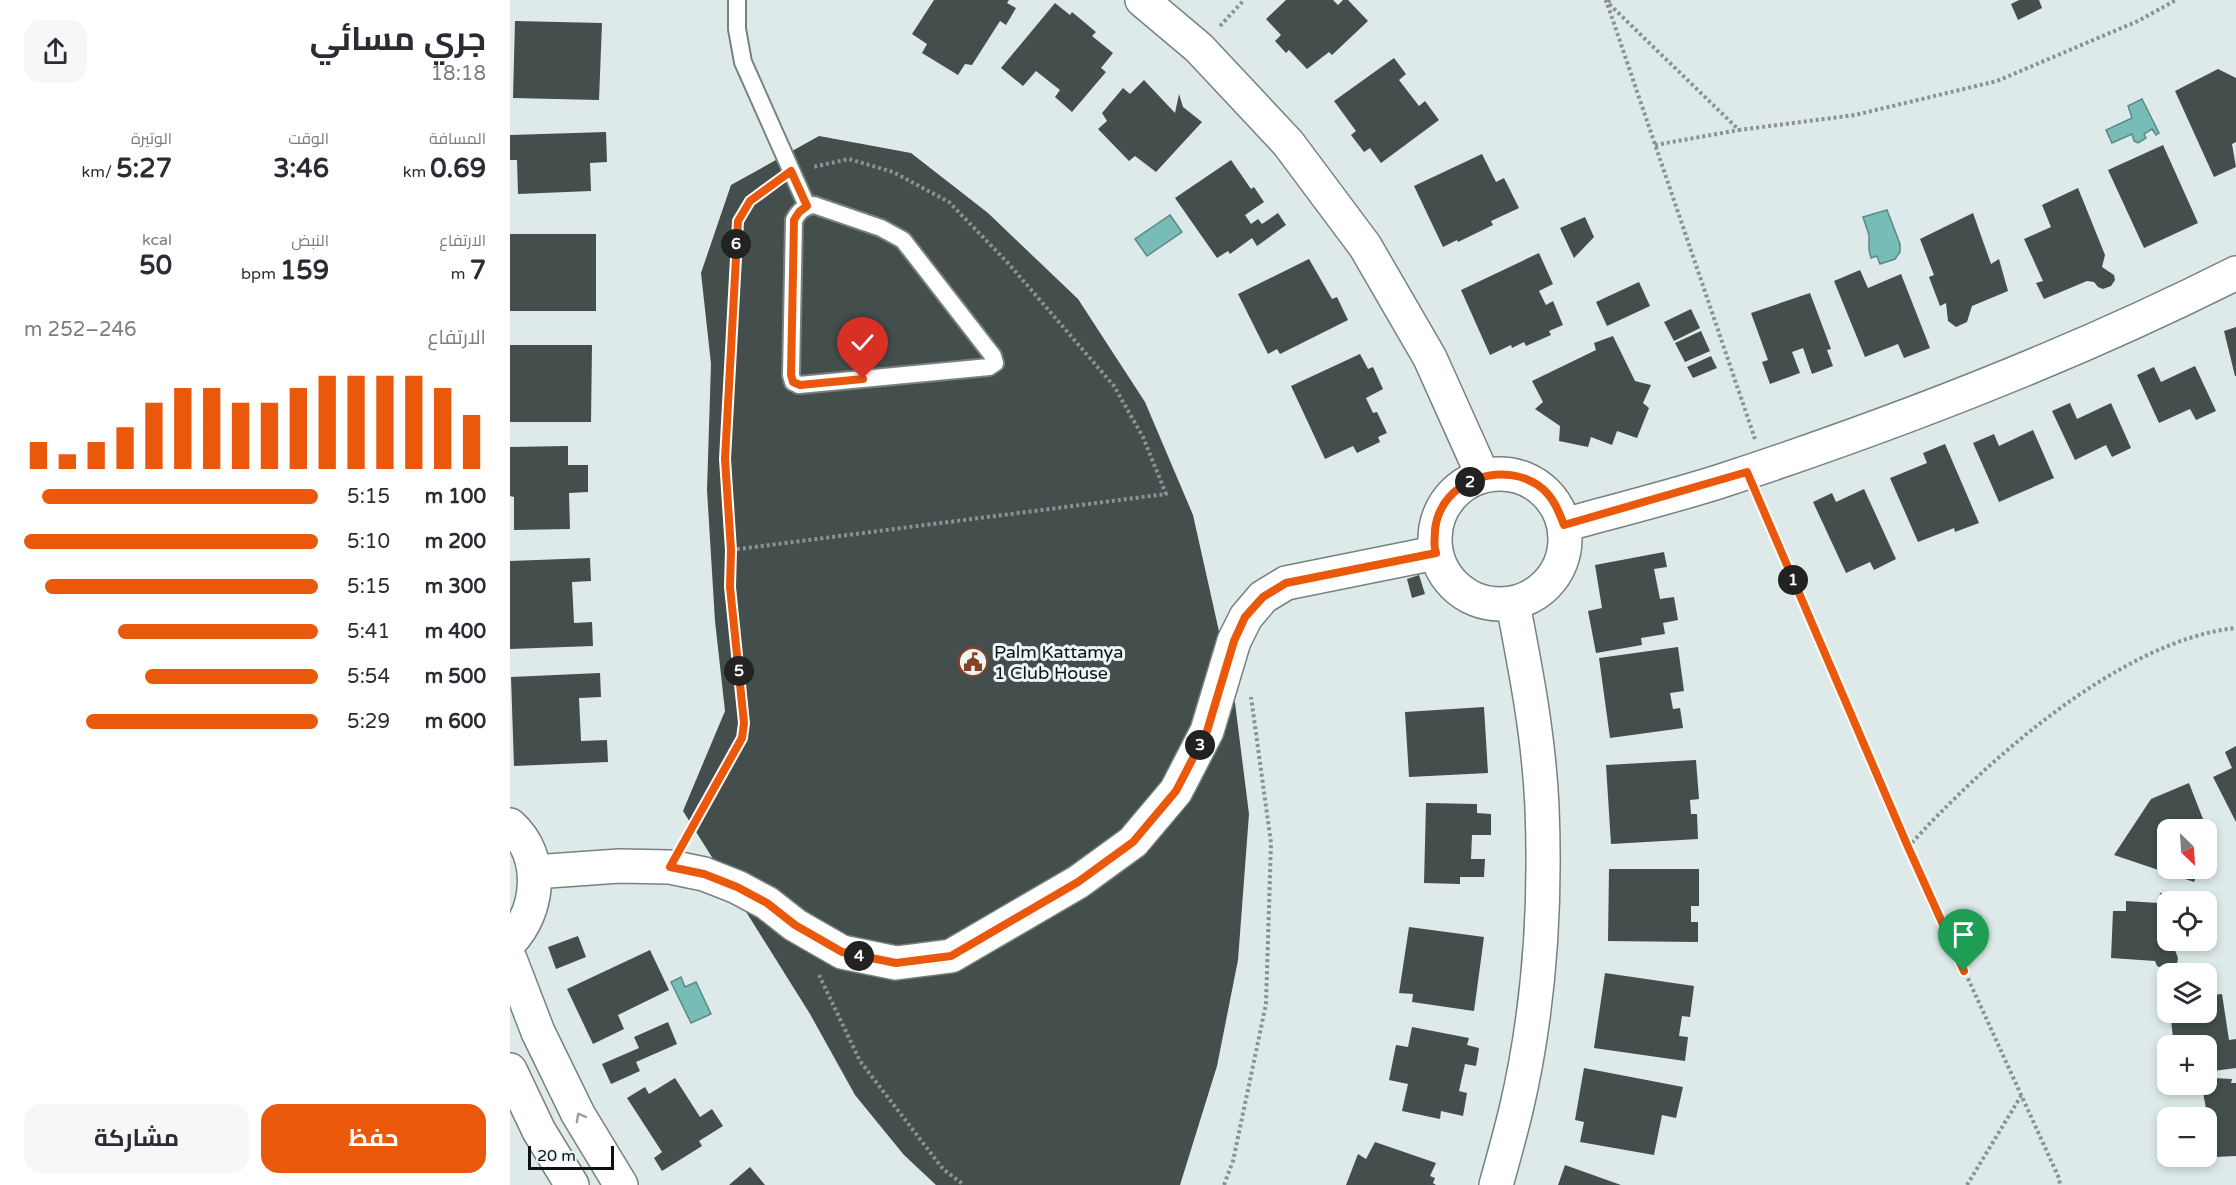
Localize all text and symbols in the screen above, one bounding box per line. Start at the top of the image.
button: share [24,20,87,83]
text: جري مسائي [310,20,486,59]
text: 18:18 [431,62,486,86]
text: الوتيرة [131,129,172,149]
text: الوقت [288,129,329,149]
text: المسافة [429,129,486,149]
text: 5:27 [116,153,172,184]
text: 3:46 [273,153,329,184]
text: 0.69 [430,153,486,184]
text: /km [82,162,116,182]
text: km [403,162,430,182]
pin: 6 [721,229,751,259]
text: kcal [142,230,172,250]
text: النبض [291,231,329,251]
text: الارتفاع [439,231,486,251]
text: 6 [731,234,741,254]
text: 50 [139,250,172,281]
text: 159 [280,255,329,286]
text: 7 [470,255,486,286]
text: bpm [241,264,280,284]
text: m [451,264,470,284]
pin [837,317,888,379]
text: 246–252 m [24,318,137,342]
text: الارتفاع [427,326,486,350]
icon: check [846,326,879,359]
pin: 2 [1455,467,1485,497]
text: 2 [1465,472,1475,492]
text: 5:15 [347,485,390,509]
text: 100 m [425,485,486,509]
text: 5:10 [347,530,390,554]
text: 200 m [425,530,486,554]
pin: 1 [1778,565,1808,595]
text: 1 [1788,570,1798,590]
text: 5:15 [347,575,390,599]
text: 300 m [425,575,486,599]
text: 5:41 [347,620,390,644]
text: 400 m [425,620,486,644]
place label: Palm Kattamya 1 Club House [994,641,1123,684]
public building icon: Palm Kattamya 1 Club House [957,646,989,678]
pin: 5 [724,656,754,686]
text: 5 [734,661,744,681]
text: 5:54 [347,665,390,689]
text: 500 m [425,665,486,689]
text: 5:29 [347,710,390,734]
text: 600 m [425,710,486,734]
pin: 3 [1185,730,1215,760]
text: 3 [1195,735,1205,755]
north arrow [2157,819,2217,879]
map controls [2157,819,2217,1167]
button: locate [2157,891,2217,951]
pin [1938,909,1989,971]
icon: arrive [1947,918,1980,951]
pin: 4 [844,941,874,971]
text: 4 [854,946,864,966]
button: layers [2157,963,2217,1023]
button: + [2157,1035,2217,1095]
button: مشاركة [24,1104,249,1173]
button: حفظ [261,1104,486,1173]
button: − [2157,1107,2217,1167]
one-way arrow [576,1113,587,1123]
scale bar [528,1143,614,1170]
text: 20 m [537,1146,576,1166]

